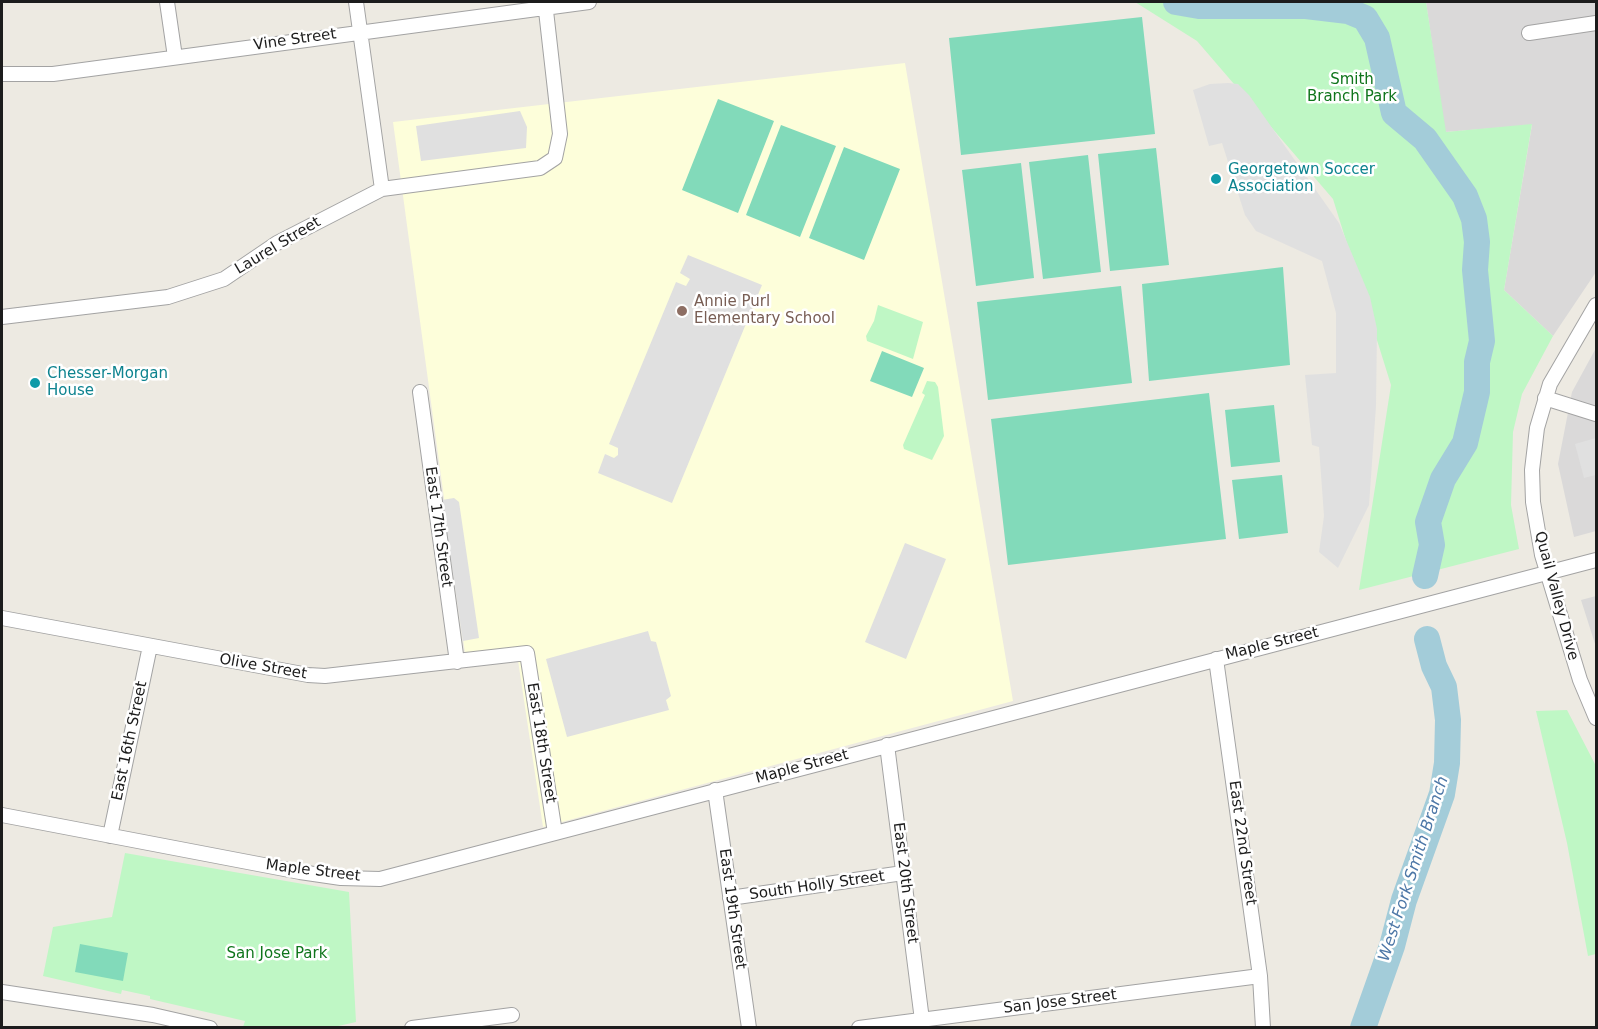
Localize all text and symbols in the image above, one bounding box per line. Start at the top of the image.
street label: Vine Street [253,25,337,55]
park label: Smith Branch Park [1307,71,1397,106]
place label: Georgetown Soccer Association [1228,161,1375,196]
marker: Georgetown Soccer Association [1209,172,1223,186]
street label: Laurel Street [232,213,324,279]
place label: Annie Purl Elementary School [694,293,835,328]
marker: Annie Purl Elementary School [675,304,689,318]
place label: Chesser-Morgan House [47,365,168,400]
marker: Chesser-Morgan House [28,376,42,390]
street label: East 17th Street [421,465,455,589]
street label: Quail Valley Drive [1530,529,1582,663]
street label: Maple Street [1224,624,1320,664]
street label: Olive Street [218,650,308,684]
street label: East 16th Street [109,679,151,803]
street label: East 18th Street [523,681,559,805]
street label: Maple Street [754,746,850,788]
water label: West Fork Smith Branch [1375,774,1453,964]
street label: East 22nd Street [1224,780,1260,906]
street label: East 20th Street [889,821,921,945]
street label: East 19th Street [715,847,749,971]
street label: Maple Street [265,856,361,886]
street label: South Holly Street [748,868,886,904]
park label: San Jose Park [227,945,327,963]
street label: San Jose Street [1002,986,1118,1018]

